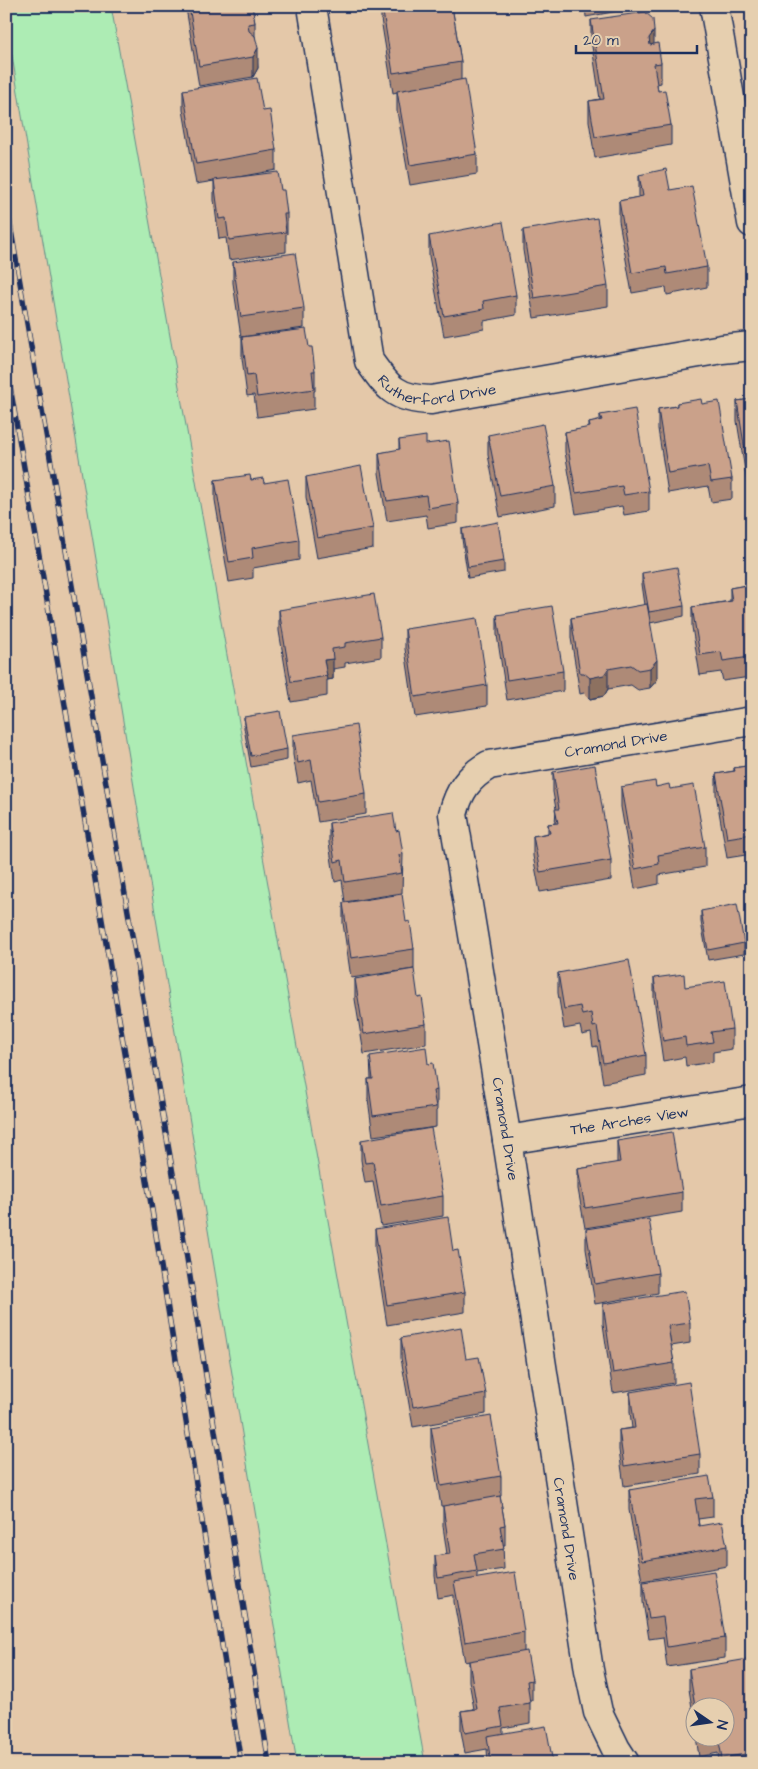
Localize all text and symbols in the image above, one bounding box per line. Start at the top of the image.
scale bar [576,22,697,54]
text: 20 m [583,30,619,51]
street label: Rutherford Drive [373,370,498,411]
street label: Cramond Drive [563,725,669,763]
street label: Cramond Drive [486,1076,524,1182]
street label: The Arches View [569,1101,690,1140]
street label: Cramond Drive [547,1476,585,1582]
north arrow [686,1696,736,1746]
text: N [711,1718,732,1731]

